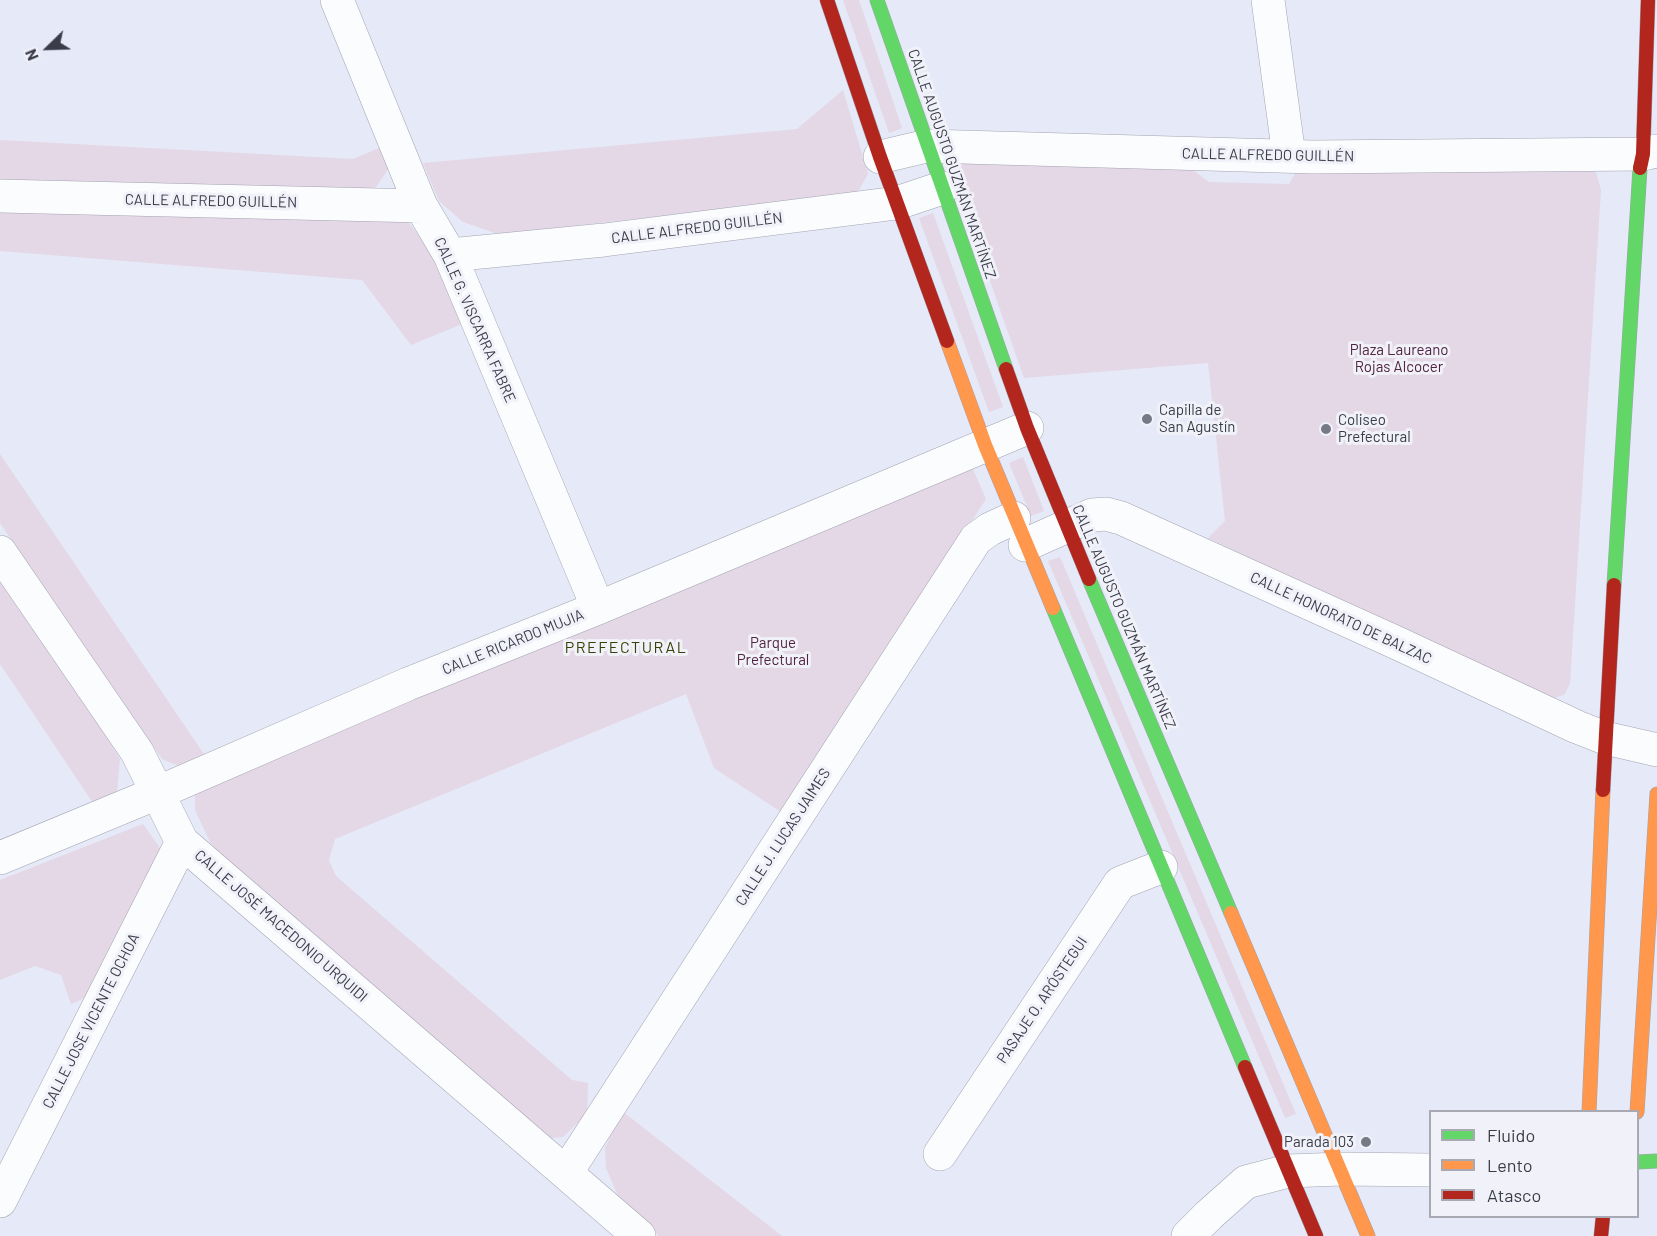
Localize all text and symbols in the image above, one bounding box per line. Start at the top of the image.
north arrow [18,18,78,78]
text: N [20,47,42,64]
street label: CALLE AUGUSTO GUZMÁN MARTÍNEZ [904,47,1000,281]
street label: CALLE ALFREDO GUILLÉN [1182,144,1354,166]
street label: CALLE ALFREDO GUILLÉN [125,190,297,212]
street label: CALLE ALFREDO GUILLÉN [610,209,784,247]
street label: CALLE G. VISCARRA FABRE [430,235,520,405]
park label: Plaza Laureano Rojas Alcocer [1350,341,1448,376]
place label: Capilla de San Agustín [1159,401,1235,436]
place label: Coliseo Prefectural [1338,411,1411,446]
marker: Capilla de San Agustín [1140,412,1154,426]
marker: Coliseo Prefectural [1319,422,1333,436]
street label: CALLE AUGUSTO GUZMÁN MARTÍNEZ [1068,502,1180,732]
street label: CALLE HONORATO DE BALZAC [1247,568,1435,668]
street label: CALLE RICARDO MUJIA [439,605,587,679]
park label: Parque Prefectural [737,634,809,669]
district label: PREFECTURAL [565,638,687,658]
street label: CALLE J. LUCAS JAIMES [732,765,834,909]
street label: CALLE JOSÉ MACEDONIO URQUIDI [191,846,371,1006]
street label: CALLE JOSE VICENTE OCHOA [39,930,143,1112]
street label: PASAJE O. ARÓSTEGUI [993,933,1091,1067]
legend [1429,1110,1639,1218]
text: Fluido [1487,1124,1535,1146]
place label: Parada 103 [1284,1133,1354,1151]
marker: Parada 103 [1359,1135,1373,1149]
text: Lento [1487,1154,1533,1176]
text: Atasco [1487,1184,1541,1206]

